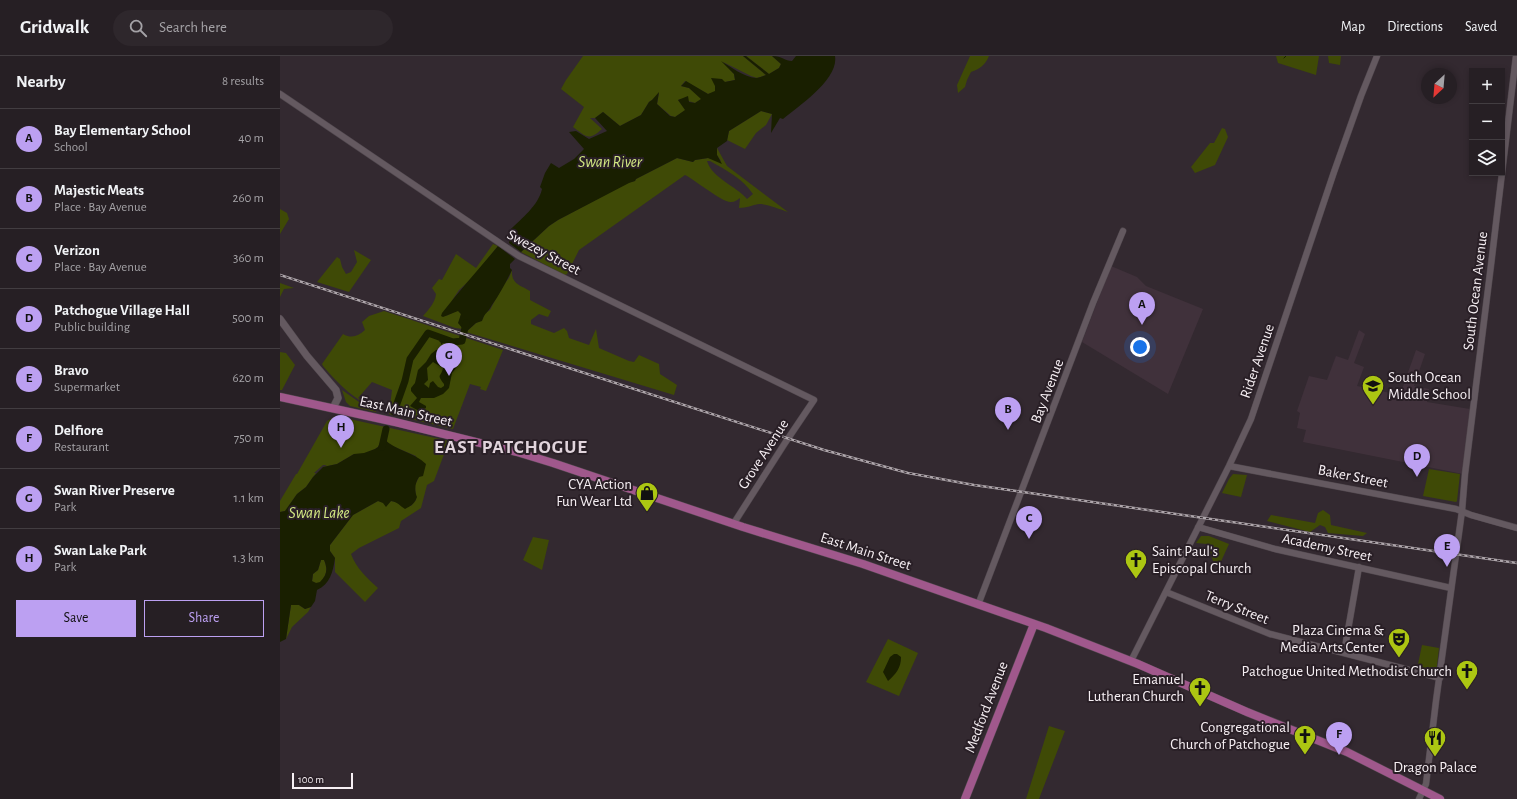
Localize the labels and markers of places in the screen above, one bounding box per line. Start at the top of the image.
pin: A [1129,292,1155,325]
pin: G [436,343,462,376]
place label: South Ocean Middle School [1388,370,1471,402]
school or university icon: South Ocean Middle School [1360,373,1386,406]
pin: B [995,397,1021,430]
pin: H [328,415,354,448]
pin: D [1404,444,1430,477]
place label: CYA Action Fun Wear Ltd [556,477,632,509]
shop icon: CYA Action Fun Wear Ltd [634,480,660,513]
pin: C [1016,506,1042,539]
pin: E [1434,534,1460,567]
place label: Saint Paul's Episcopal Church [1152,544,1251,576]
church icon: Saint Paul's Episcopal Church [1123,547,1149,580]
place label: Plaza Cinema & Media Arts Center [1280,623,1385,655]
theatre icon: Plaza Cinema & Media Arts Center [1386,626,1412,659]
church icon: Patchogue United Methodist Church [1454,658,1480,691]
place label: Patchogue United Methodist Church [1242,664,1452,679]
place label: Emanuel Lutheran Church [1087,672,1184,704]
church icon: Emanuel Lutheran Church [1187,675,1213,708]
place label: Congregational Church of Patchogue [1170,720,1290,752]
pin: F [1326,722,1352,755]
church icon: Congregational Church of Patchogue [1292,723,1318,756]
restaurant icon: Dragon Palace [1422,725,1448,758]
place label: Dragon Palace [1393,760,1477,775]

